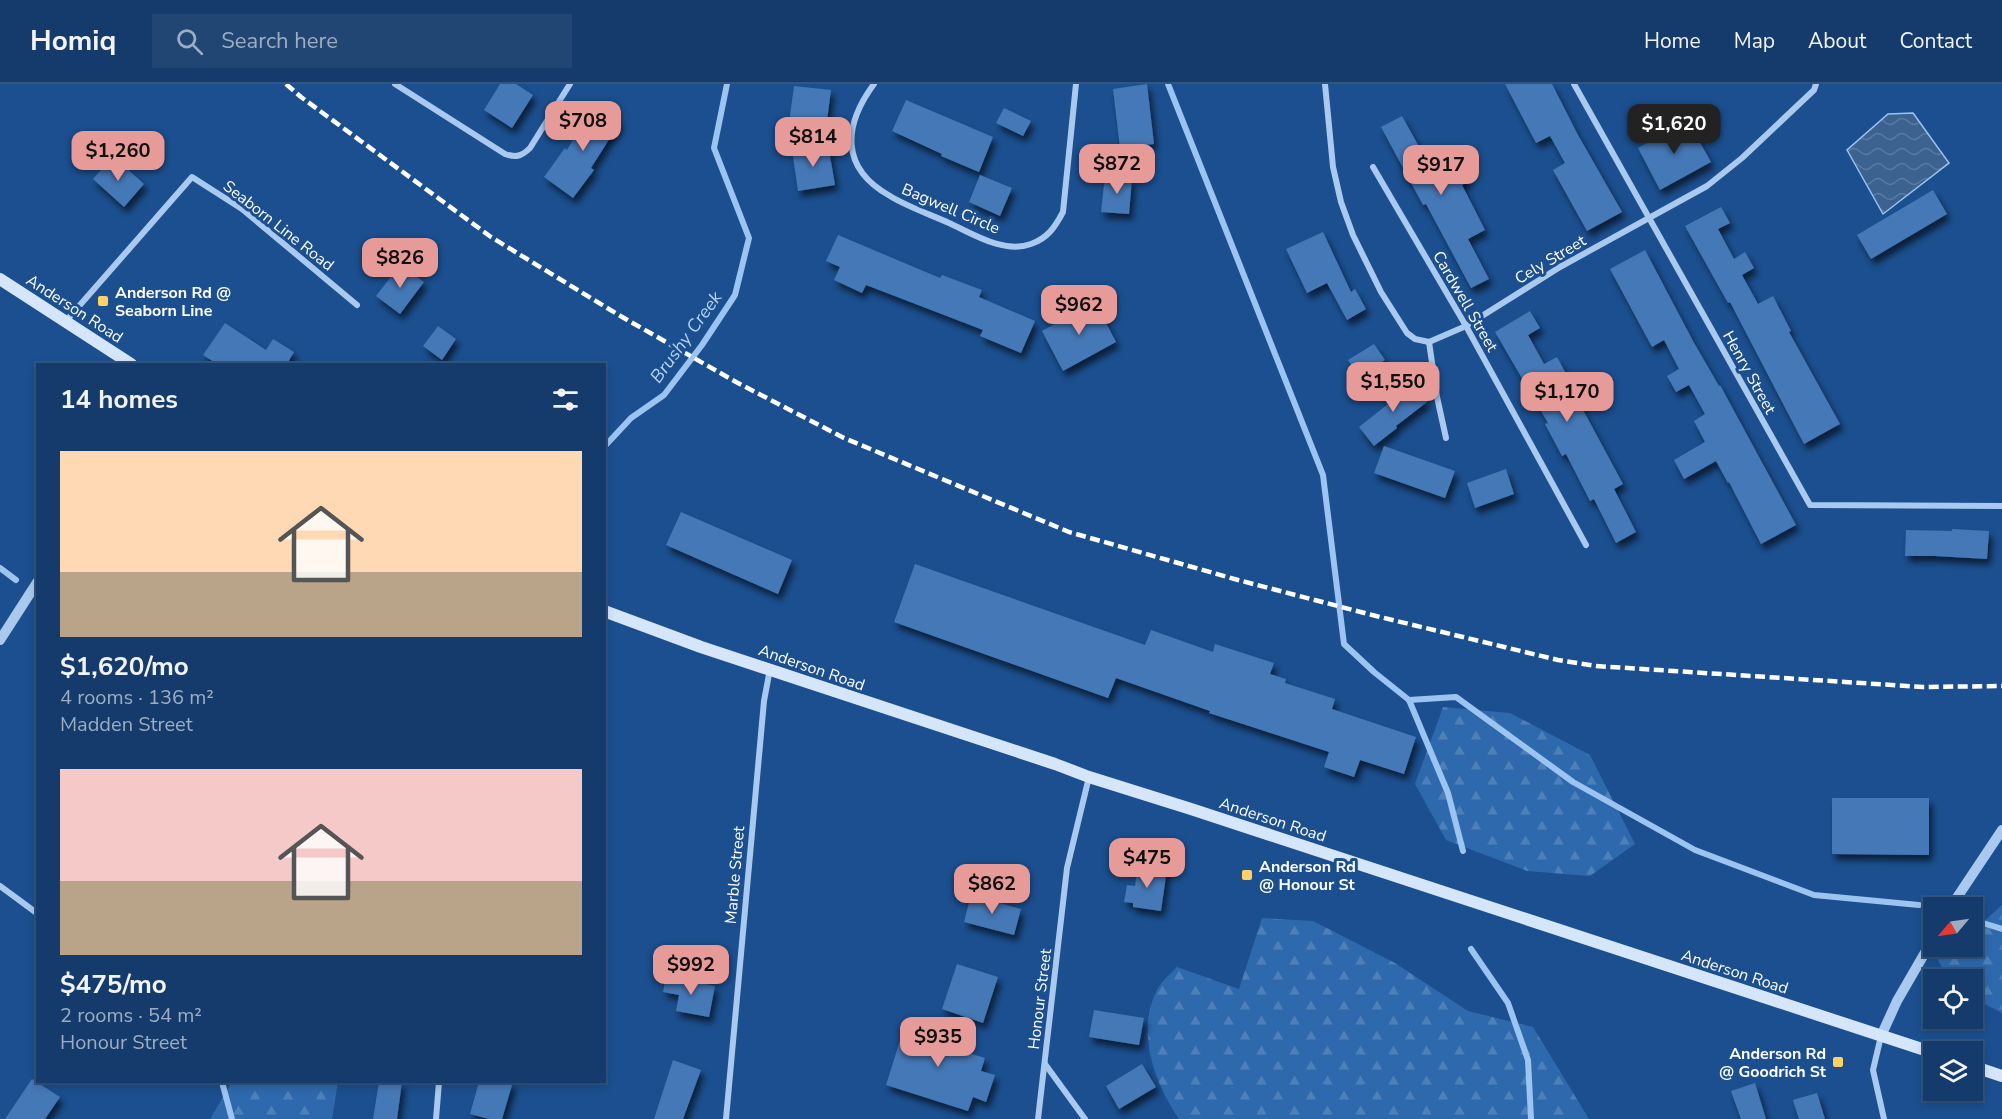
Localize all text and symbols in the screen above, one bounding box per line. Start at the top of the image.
search box [152,14,572,68]
text: Homiq [30,22,116,60]
icon: search [173,25,206,58]
text: Search here [221,26,338,56]
text: Home [1644,27,1701,55]
text: Map [1734,27,1775,55]
text: About [1808,27,1866,55]
text: Contact [1899,27,1972,55]
pin: $708 [547,101,619,152]
pin: $1,620 [1625,104,1723,155]
text: $708 [559,107,607,134]
text: $1,620 [1642,110,1706,137]
pin: $814 [777,117,849,168]
text: $814 [789,123,837,150]
pin: $1,260 [69,131,167,182]
text: $1,260 [86,137,150,164]
pin: $872 [1081,144,1153,195]
pin: $917 [1405,145,1477,196]
text: $872 [1093,150,1141,177]
text: $917 [1417,151,1465,178]
street label: Seaborn Line Road [218,175,338,276]
street label: Bagwell Circle [898,178,1003,240]
street label: Cely Street [1511,230,1590,290]
pin: $826 [364,238,436,289]
text: $826 [376,244,424,271]
street label: Cardwell Street [1427,247,1503,356]
street label: Anderson Road [22,269,127,348]
place label: Anderson Rd @ Seaborn Line [115,282,231,322]
water label: Brushy Creek [645,285,728,388]
pin: $962 [1043,285,1115,336]
text: $962 [1055,291,1103,318]
marker: Anderson Rd @ Seaborn Line [96,294,110,308]
street label: Henry Street [1717,327,1781,418]
pin: $1,550 [1344,362,1442,413]
text: $1,550 [1361,368,1425,395]
pin: $1,170 [1518,372,1616,423]
text: $1,170 [1535,378,1599,405]
text: 14 homes [60,382,178,417]
icon: filters [549,383,582,416]
icon: home [267,490,375,598]
street label: Anderson Road [755,639,868,696]
text: $1,620/mo [60,649,189,684]
text: 4 rooms · 136 m² [60,684,214,711]
text: Madden Street [60,711,193,738]
street label: Anderson Road [1216,792,1329,848]
icon: home [267,808,375,916]
street label: Marble Street [720,825,750,925]
pin: $475 [1111,838,1183,889]
text: $475 [1123,844,1171,871]
place label: Anderson Rd @ Honour St [1259,856,1356,896]
pin: $862 [956,864,1028,915]
marker: Anderson Rd @ Honour St [1240,868,1254,882]
text: $862 [968,870,1016,897]
north arrow [1923,897,1983,957]
map controls [1923,897,1983,1101]
street label: Anderson Road [1678,944,1791,1000]
pin: $992 [655,945,727,996]
street label: Honour Street [1023,947,1057,1051]
text: $992 [667,951,715,978]
text: $475/mo [60,967,167,1002]
button: locate [1923,969,1983,1029]
text: 2 rooms · 54 m² [60,1002,202,1029]
pin: $935 [902,1017,974,1068]
text: $935 [914,1023,962,1050]
text: Honour Street [60,1029,187,1056]
button: layers [1923,1041,1983,1101]
place label: Anderson Rd @ Goodrich St [1719,1043,1827,1083]
marker: Anderson Rd @ Goodrich St [1831,1055,1845,1069]

